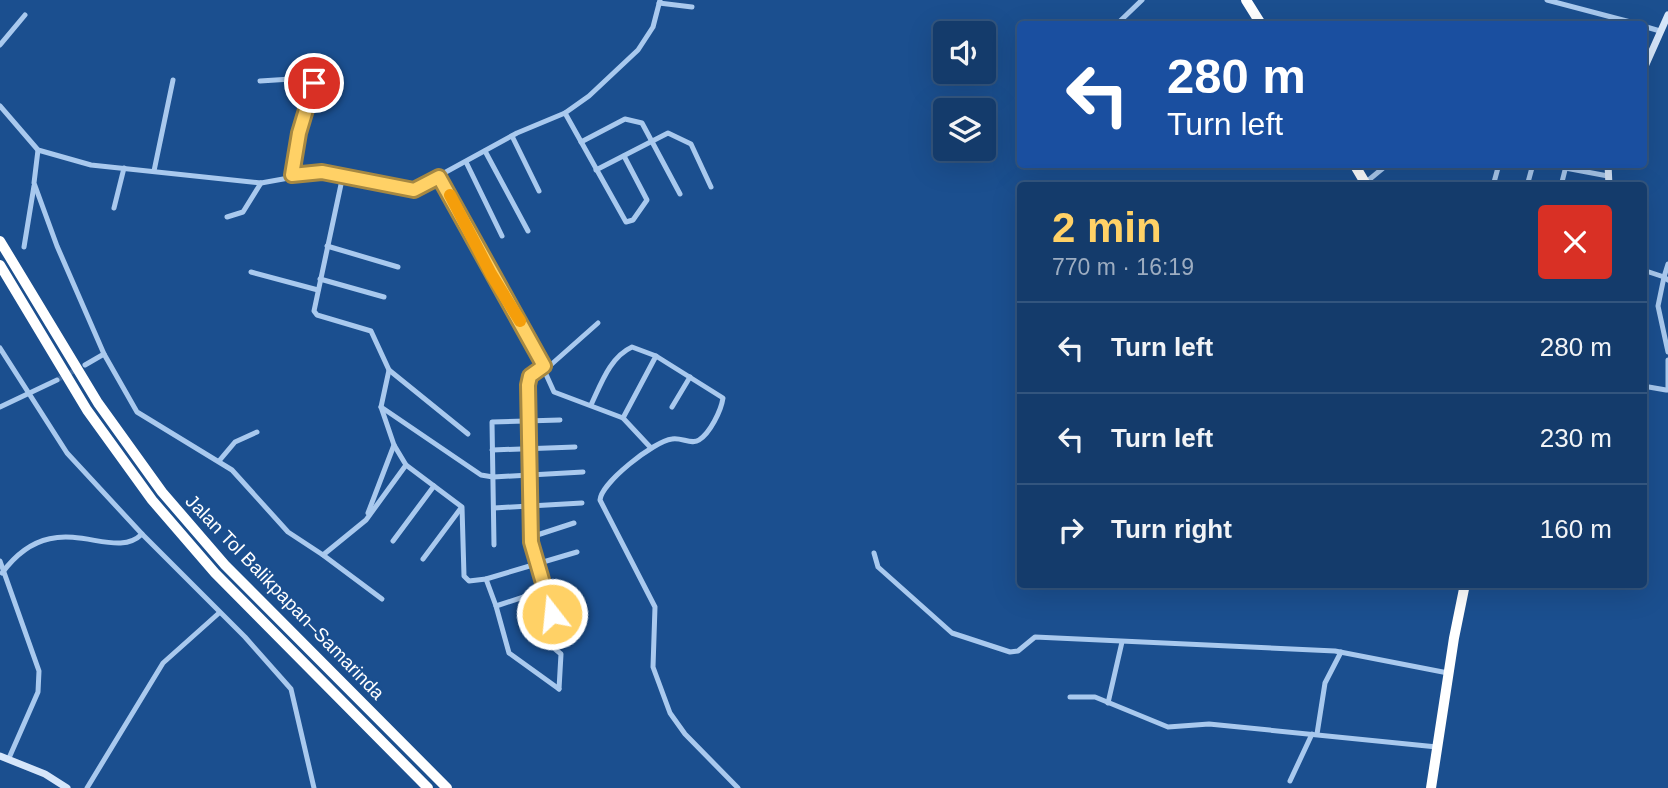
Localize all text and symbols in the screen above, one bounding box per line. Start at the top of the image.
map controls [933,21,996,161]
button: sound [933,21,996,84]
icon: left [1052,49,1143,140]
text: 280 m [1167,49,1306,103]
pin [284,53,344,113]
icon: arrive [295,64,333,102]
button: layers [933,98,996,161]
text: Turn left [1167,106,1283,142]
text: 2 min [1052,204,1162,251]
button: close [1538,205,1612,279]
text: 770 m · 16:19 [1052,254,1194,280]
icon: left [1052,329,1090,367]
text: Turn left [1111,332,1213,362]
text: 280 m [1540,332,1612,362]
icon: left [1052,420,1090,458]
text: Turn left [1111,423,1213,453]
text: 230 m [1540,423,1612,453]
street label: Jalan Tol Balikpapan–Samarinda [181,490,389,704]
icon: right [1052,511,1090,549]
text: Turn right [1111,514,1232,544]
text: 160 m [1540,514,1612,544]
position arrow [515,577,589,651]

